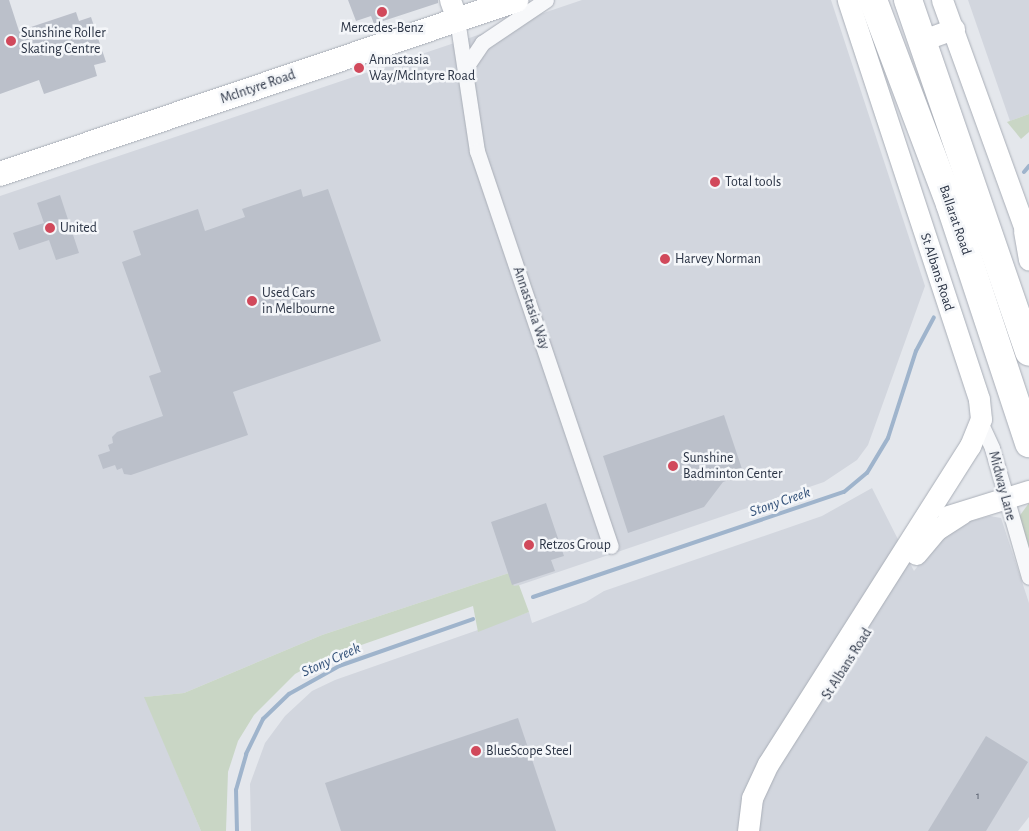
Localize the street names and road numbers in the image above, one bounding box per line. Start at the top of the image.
street label: McIntyre Road [218,66,298,108]
street label: Ballarat Road [935,183,975,257]
street label: St Albans Road [916,231,958,313]
street label: Annastasia Way [509,265,553,351]
street label: Midway Lane [985,449,1019,523]
street label: St Albans Road [818,625,876,703]

